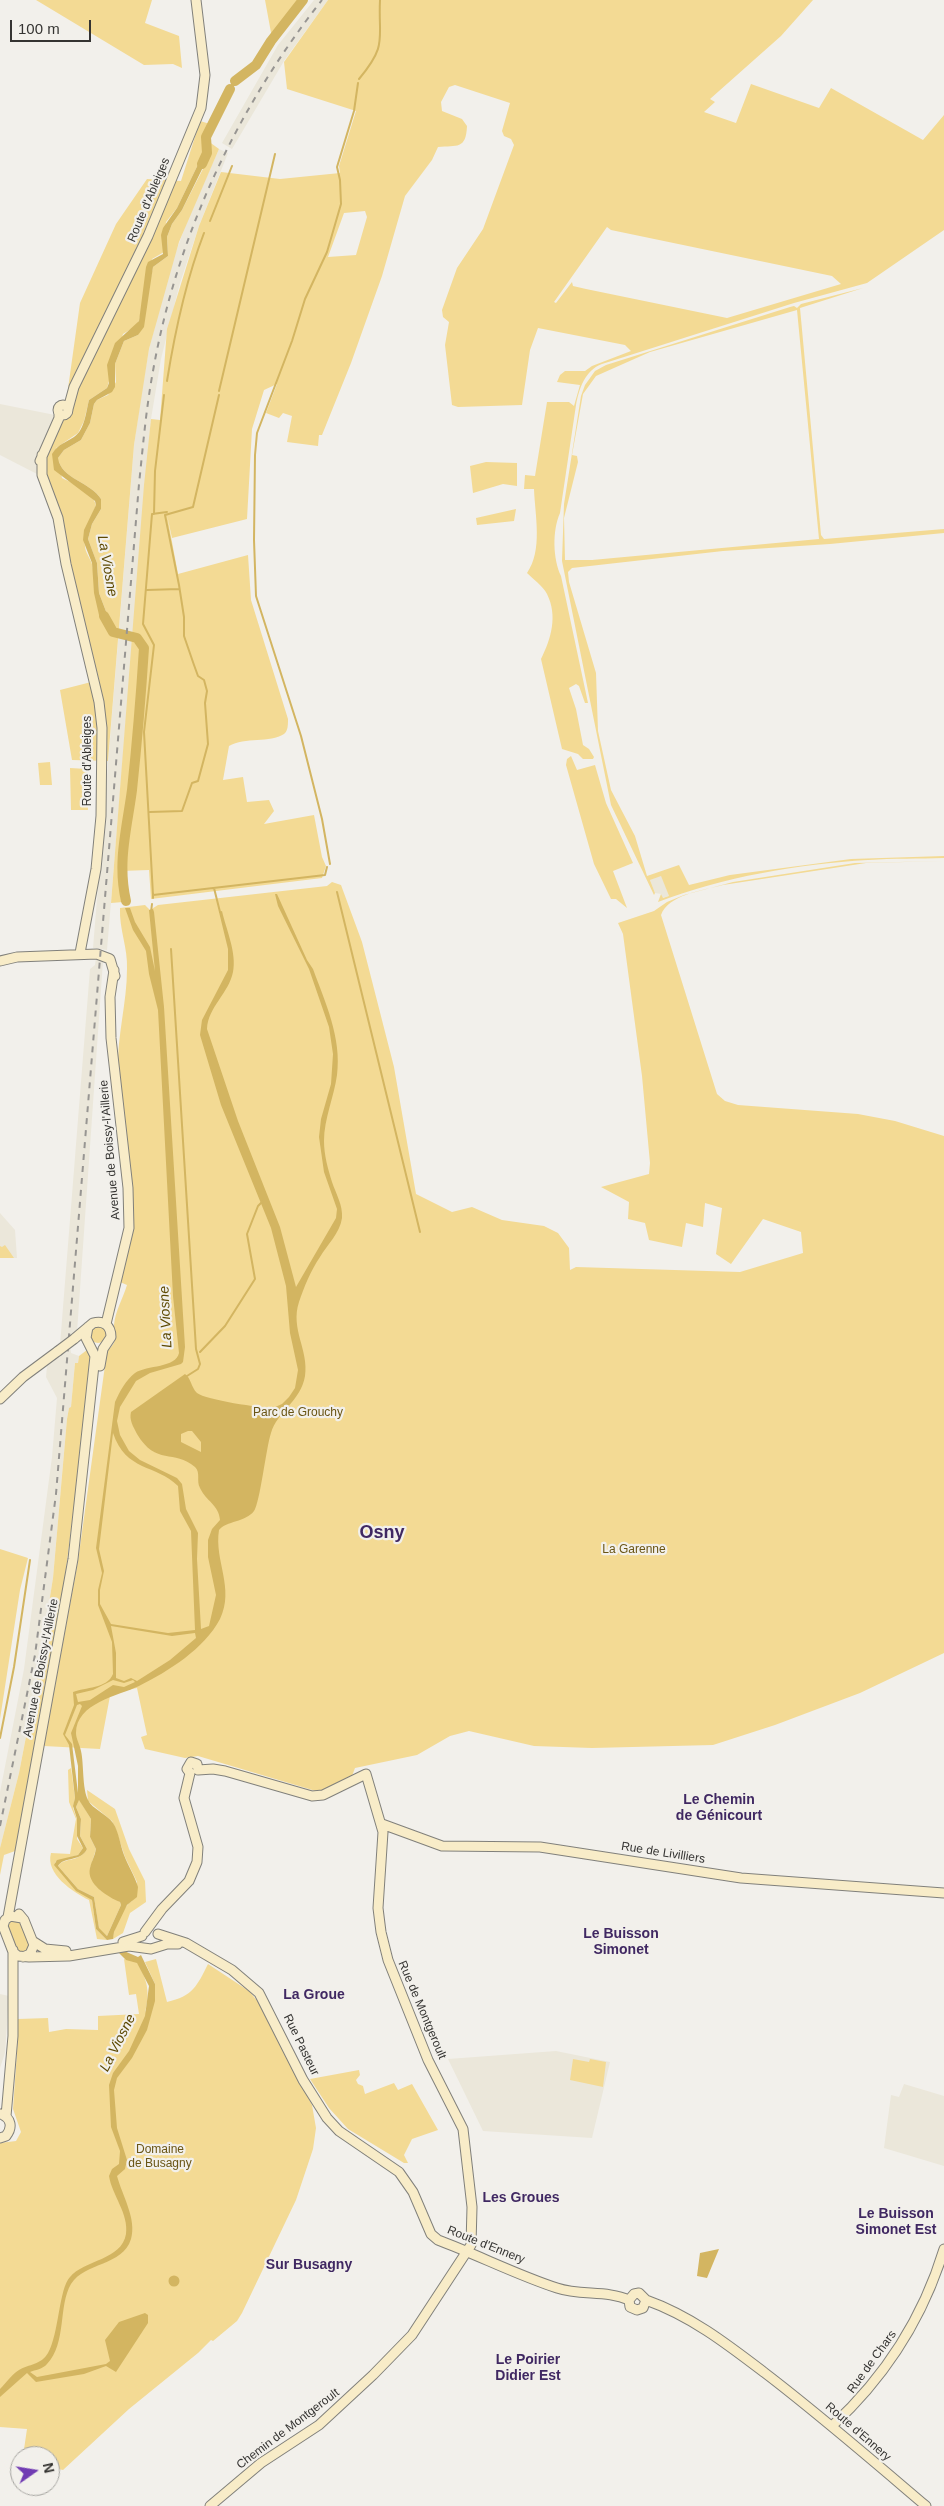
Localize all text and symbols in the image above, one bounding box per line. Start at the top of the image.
scale bar [12,10,94,42]
text: 100 m [18,20,60,37]
street label: Route d'Ableiges [125,156,173,244]
water label: La Viosne [93,534,121,598]
street label: Route d'Ableiges [81,716,95,806]
street label: Avenue de Boissy-l'Aillerie [97,1079,123,1221]
water label: La Viosne [156,1286,176,1348]
park label: Parc de Grouchy [253,1406,343,1420]
district label: Osny [359,1522,405,1544]
park label: La Garenne [602,1543,666,1557]
street label: Avenue de Boissy-l'Aillerie [20,1598,62,1738]
district label: Le Chemin de Génicourt [676,1792,762,1824]
street label: Rue de Livilliers [620,1839,706,1867]
district label: Le Buisson Simonet [583,1926,659,1958]
street label: Rue de Montgeroult [395,1959,449,2061]
district label: La Groue [283,1987,345,2003]
water label: La Viosne [96,2012,140,2074]
street label: Rue Pasteur [280,2012,322,2078]
park label: Domaine de Busagny [128,2143,192,2171]
district label: Les Groues [482,2190,560,2206]
district label: Le Buisson Simonet Est [856,2206,936,2238]
street label: Route d'Ennery [445,2223,527,2267]
district label: Sur Busagny [266,2257,352,2273]
street label: Rue de Chars [844,2328,900,2396]
district label: Le Poirier Didier Est [495,2352,561,2384]
street label: Chemin de Montgeroult [234,2386,342,2472]
street label: Route d'Ennery [822,2400,894,2464]
north arrow [10,2446,60,2496]
text: N [40,2461,58,2475]

